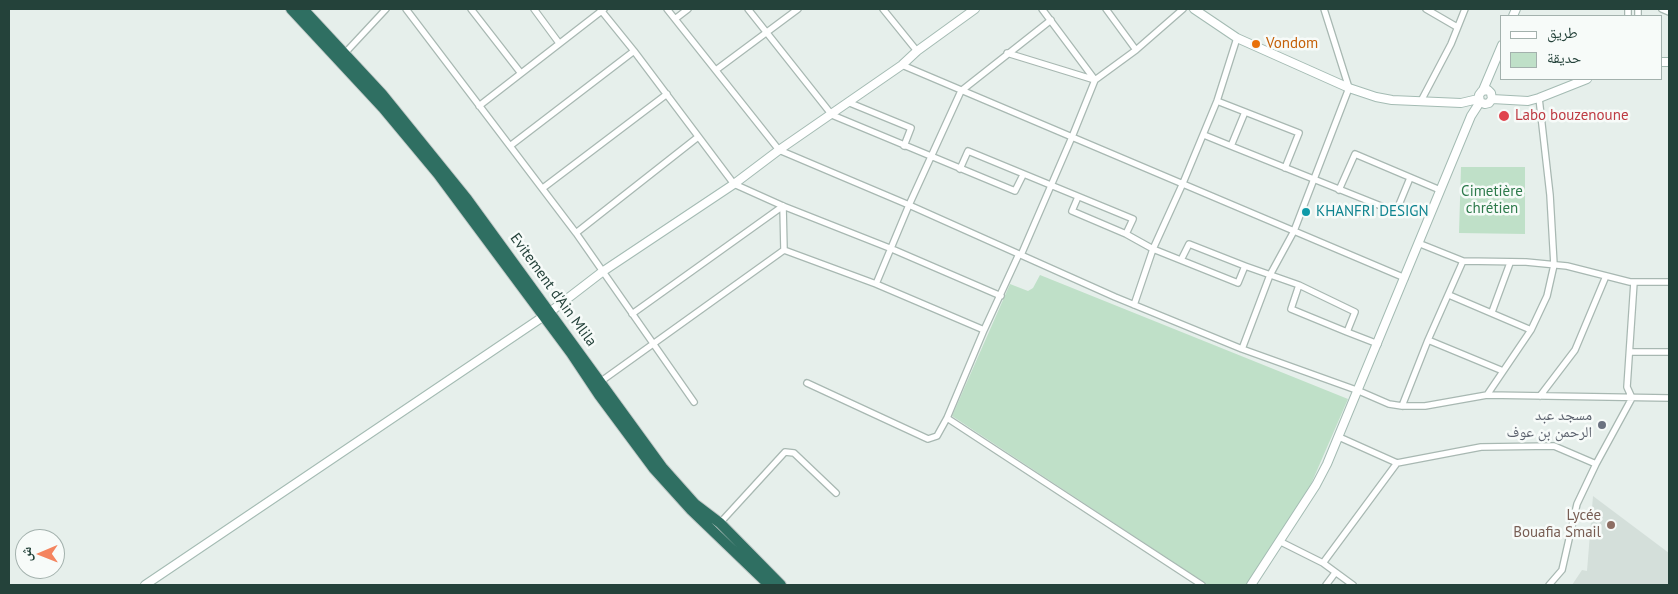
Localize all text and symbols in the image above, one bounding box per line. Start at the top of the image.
legend [1500,15,1663,80]
text: طريق [1547,23,1578,42]
place label: Vondom [1266,35,1318,53]
marker: Vondom [1250,38,1262,50]
text: حديقة [1547,48,1581,67]
place label: Labo bouzenoune [1515,107,1629,125]
marker: Labo bouzenoune [1497,109,1511,123]
park label: Cimetière chrétien [1461,183,1523,218]
place label: KHANFRI DESIGN [1316,203,1429,221]
marker: KHANFRI DESIGN [1300,206,1312,218]
street label: Evitement d'Ain Mlila [506,230,600,350]
place label: مسجد عبد الرحمن بن عوف [1506,407,1592,442]
marker: مسجد عبد الرحمن بن عوف [1596,419,1608,431]
place label: Lycée Bouafia Smail [1513,507,1601,542]
marker: Lycée Bouafia Smail [1605,519,1617,531]
north arrow [15,529,65,579]
text: ش [17,547,35,562]

